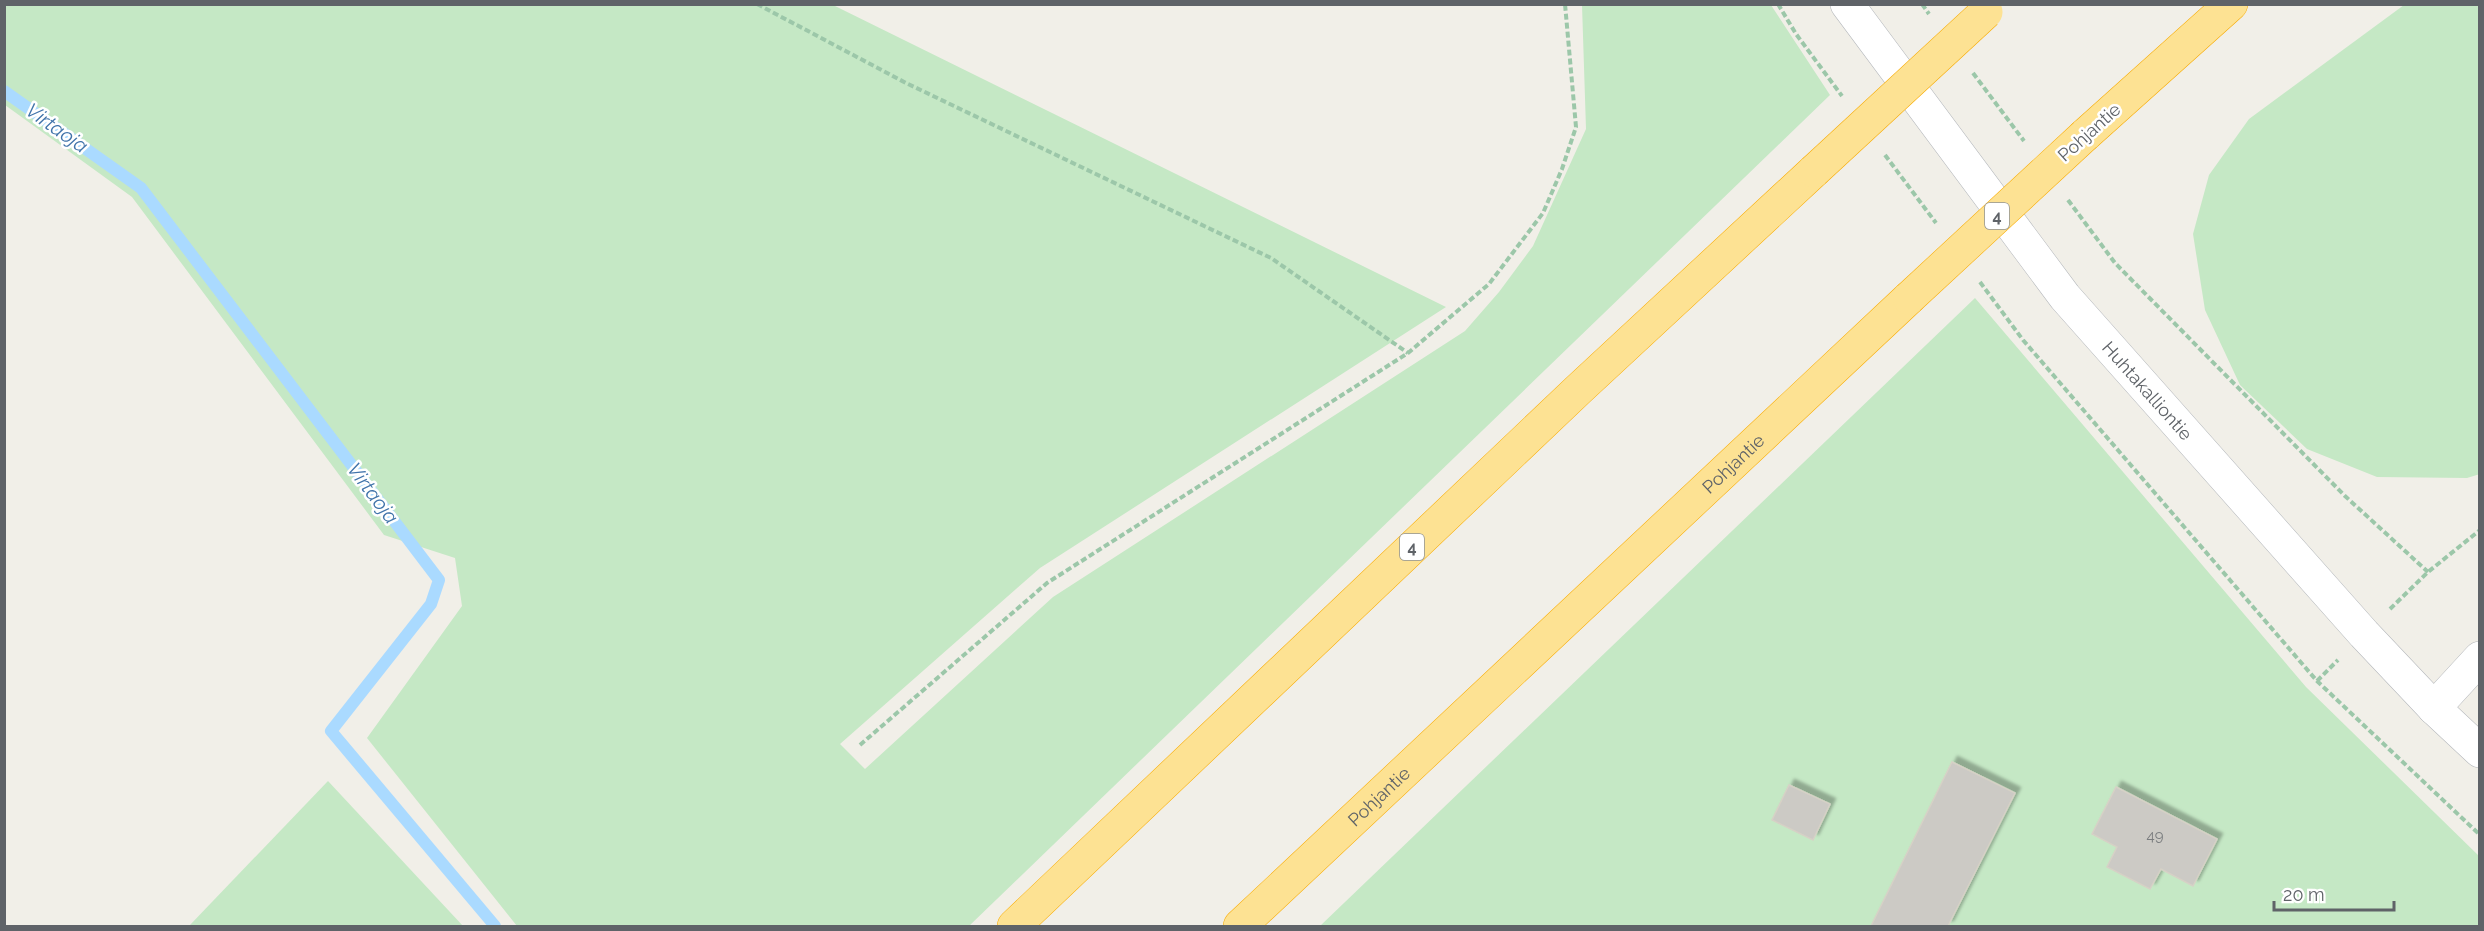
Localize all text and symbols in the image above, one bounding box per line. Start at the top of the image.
water label: Virtaoja [21,98,93,158]
street label: Pohjantie [2053,98,2125,166]
road number: 4 [1985,203,2009,229]
street label: Huhtakalliontie [2098,337,2197,444]
street label: Pohjantie [1698,429,1768,497]
water label: Virtaoja [342,458,404,528]
road number: 4 [1400,534,1424,560]
street label: Pohjantie [1343,762,1414,830]
house number: 49 [2147,827,2164,845]
scale bar [2274,874,2394,912]
text: 20 m [2283,884,2325,905]

